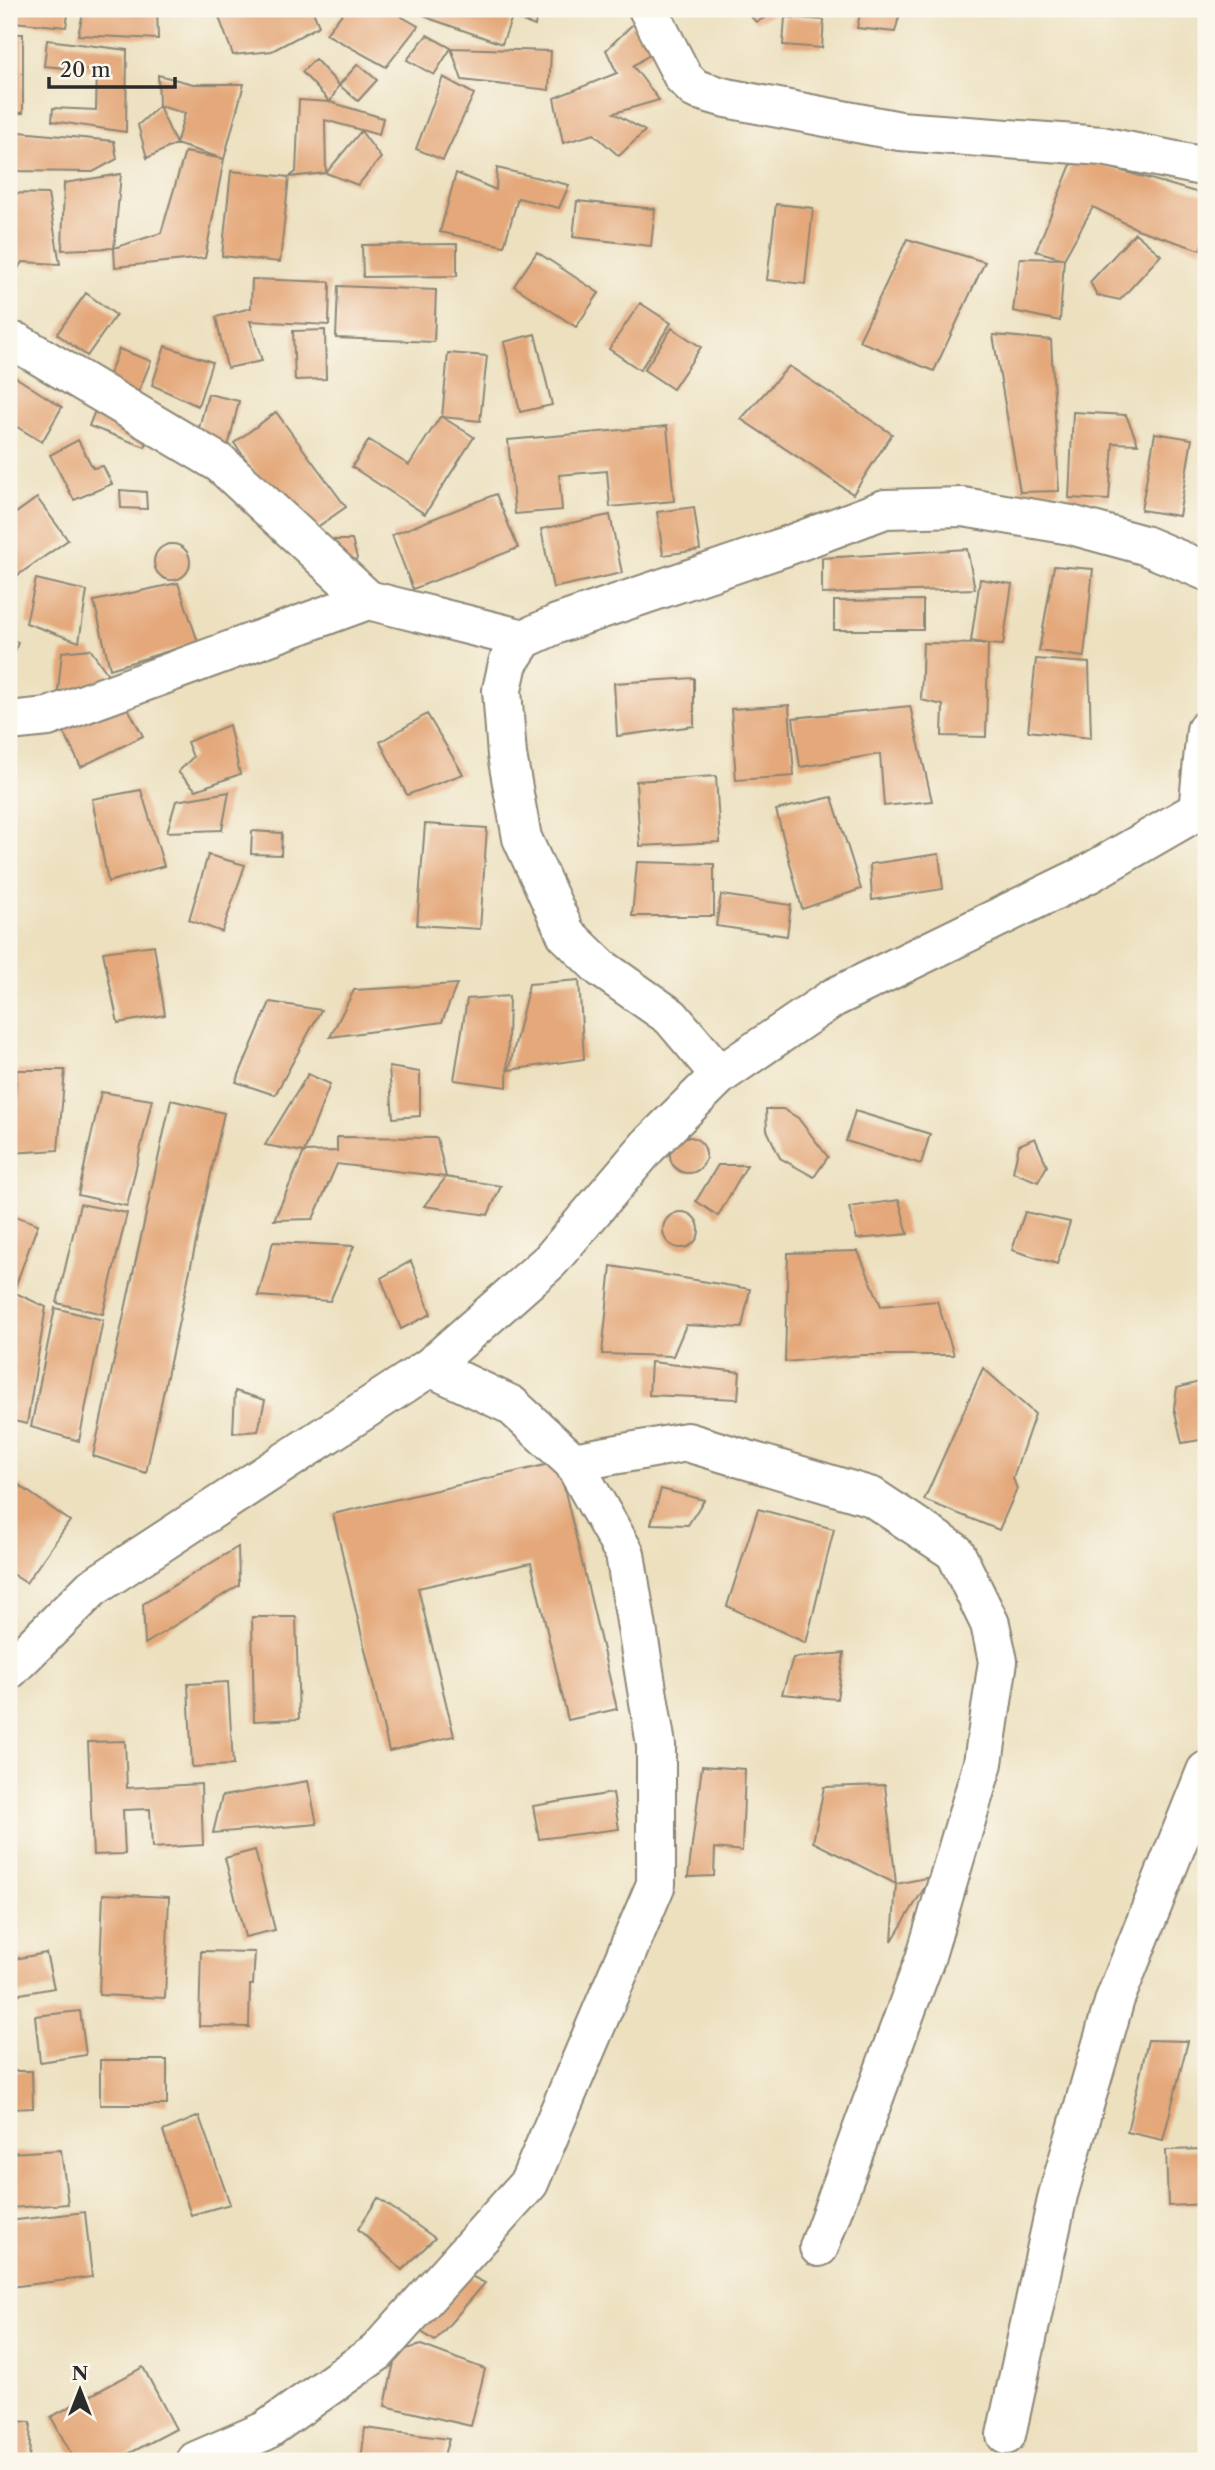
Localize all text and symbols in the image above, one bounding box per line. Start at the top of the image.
scale bar [49,46,175,90]
text: 20 m [60,57,111,82]
north arrow [46,2354,116,2424]
text: N [72,2362,88,2385]

